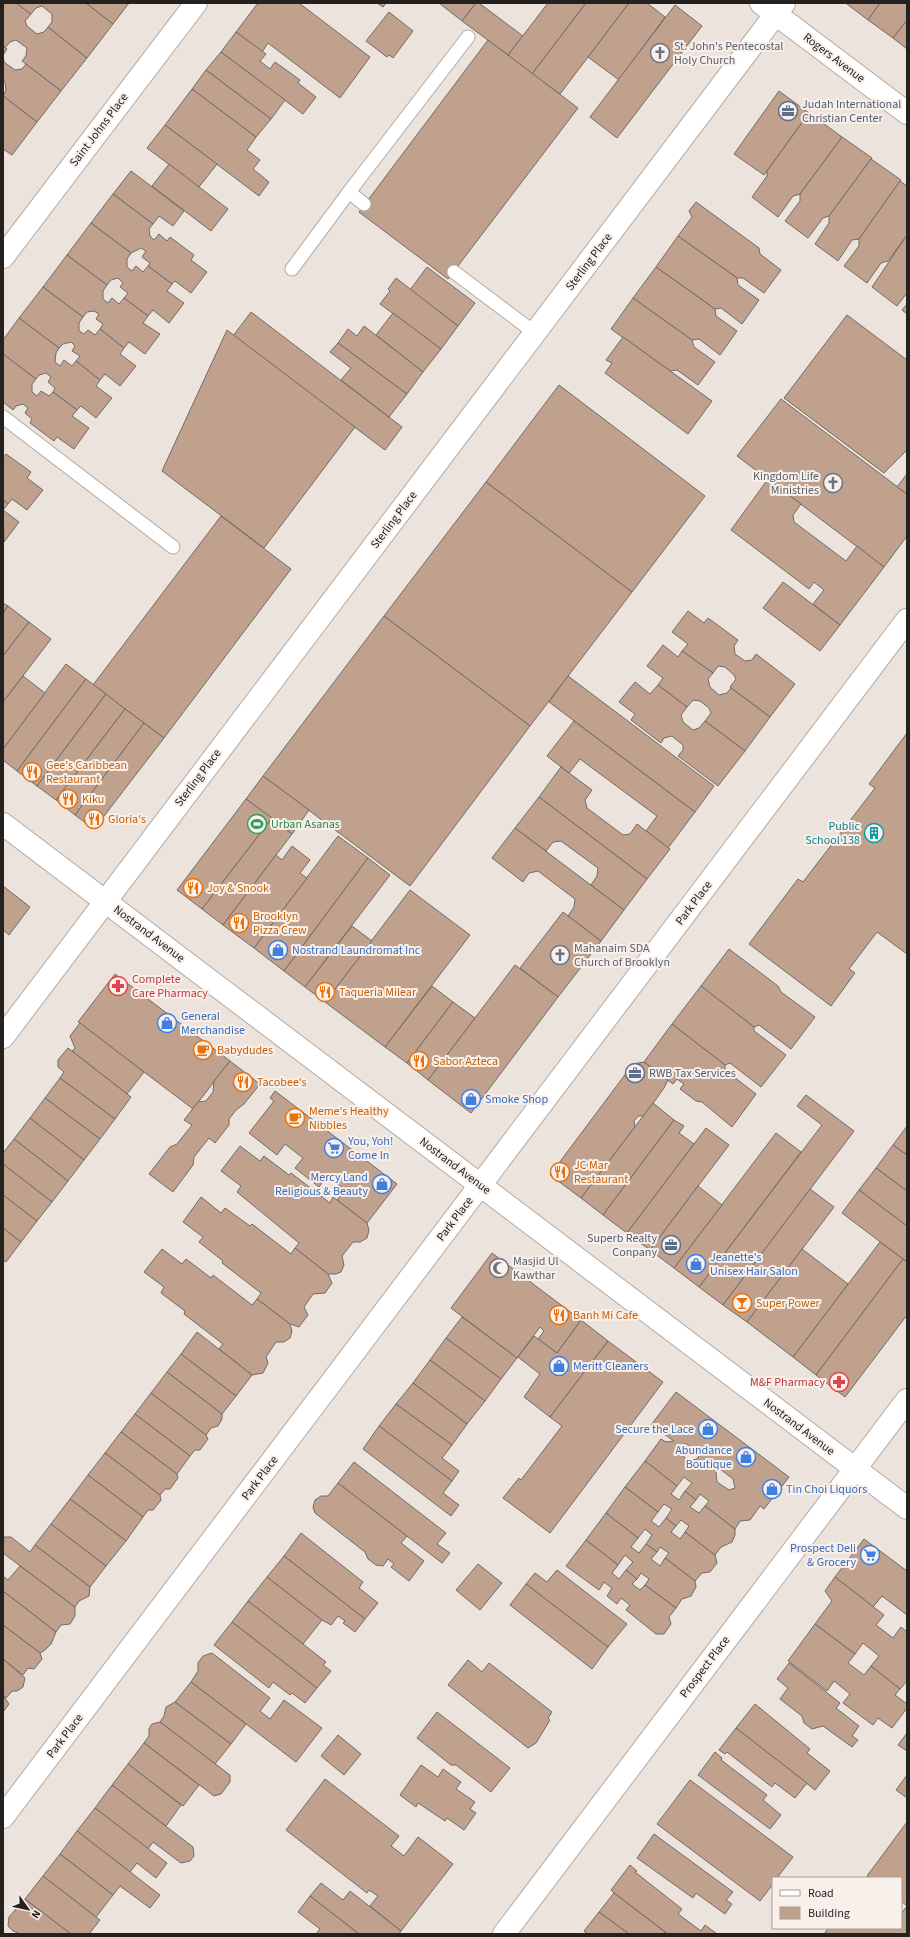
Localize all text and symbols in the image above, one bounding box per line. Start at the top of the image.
street label: Rogers Avenue [799,29,869,87]
place label: St. John's Pentecostal Holy Church [674,38,783,69]
church icon: St. John's Pentecostal Holy Church [649,42,671,64]
street label: Saint Johns Place [66,90,132,170]
place label: Judah International Christian Center [802,96,901,127]
office icon: Judah International Christian Center [777,100,799,122]
street label: Sterling Place [562,230,616,294]
place label: Kingdom Life Ministries [753,468,819,499]
church icon: Kingdom Life Ministries [822,472,844,494]
street label: Sterling Place [367,488,421,552]
street label: Sterling Place [171,746,225,810]
place label: Gee's Caribbean Restaurant [46,757,127,788]
restaurant icon: Gee's Caribbean Restaurant [21,761,43,783]
restaurant icon: Kiku [57,788,79,810]
place label: Kiku [82,791,104,808]
restaurant icon: Gloria's [83,808,105,830]
place label: Gloria's [108,811,146,828]
sports icon: Urban Asanas [246,813,268,835]
place label: Urban Asanas [271,816,340,833]
place label: Public School 138 [805,818,861,849]
building icon: Public School 138 [863,822,885,844]
restaurant icon: Joy & Snook [182,877,204,899]
street label: Park Place [672,877,716,929]
place label: Joy & Snook [207,880,269,897]
street label: Nostrand Avenue [110,901,188,967]
place label: Brooklyn Pizza Crew [253,908,307,939]
restaurant icon: Brooklyn Pizza Crew [228,912,250,934]
shop icon: Nostrand Laundromat Inc [267,939,289,961]
place label: Mahanaim SDA Church of Brooklyn [574,940,670,971]
place label: Nostrand Laundromat Inc [292,942,421,959]
church icon: Mahanaim SDA Church of Brooklyn [549,944,571,966]
place label: Complete Care Pharmacy [132,971,208,1002]
pharmacy icon: Complete Care Pharmacy [107,975,129,997]
restaurant icon: Taqueria Milear [314,981,336,1003]
place label: Taqueria Milear [339,984,417,1001]
place label: General Merchandise [181,1008,245,1039]
shop icon: General Merchandise [156,1012,178,1034]
cafe icon: Babydudes [192,1039,214,1061]
place label: Babydudes [217,1042,273,1059]
restaurant icon: Sabor Azteca [408,1050,430,1072]
place label: Sabor Azteca [433,1053,498,1070]
office icon: RWB Tax Services [624,1062,646,1084]
place label: RWB Tax Services [649,1065,736,1082]
restaurant icon: Tacobee's [232,1071,254,1093]
place label: Tacobee's [257,1074,307,1091]
shop icon: Smoke Shop [460,1088,482,1110]
place label: Smoke Shop [485,1091,548,1108]
place label: Meme's Healthy Nibbles [309,1103,389,1134]
cafe icon: Meme's Healthy Nibbles [284,1107,306,1129]
place label: You, Yoh! Come In [347,1133,393,1164]
street label: Nostrand Avenue [416,1133,494,1199]
supermarket icon: You, Yoh! Come In [323,1137,345,1159]
place label: JC Mar Restaurant [574,1157,628,1188]
restaurant icon: JC Mar Restaurant [549,1161,571,1183]
place label: Mercy Land Religious & Beauty [275,1169,368,1200]
shop icon: Mercy Land Religious & Beauty [371,1173,393,1195]
street label: Park Place [433,1193,477,1245]
place label: Superb Realty Conpany [587,1230,657,1261]
office icon: Superb Realty Conpany [660,1234,682,1256]
place label: Jeanette's Unisex Hair Salon [710,1249,798,1280]
place label: Masjid Ul Kawthar [513,1253,559,1284]
shop icon: Jeanette's Unisex Hair Salon [685,1253,707,1275]
mosque icon: Masjid Ul Kawthar [488,1257,510,1279]
bar icon: Super Power [731,1292,753,1314]
place label: Super Power [756,1295,821,1312]
restaurant icon: Banh Mi Cafe [548,1304,570,1326]
place label: Banh Mi Cafe [573,1307,638,1324]
shop icon: Meritt Cleaners [548,1355,570,1377]
place label: Meritt Cleaners [573,1358,648,1375]
pharmacy icon: M&F Pharmacy [828,1371,850,1393]
place label: M&F Pharmacy [750,1374,825,1391]
street label: Nostrand Avenue [760,1394,838,1460]
shop icon: Secure the Lace [697,1418,719,1440]
place label: Secure the Lace [615,1421,694,1438]
place label: Abundance Boutique [675,1442,732,1473]
shop icon: Abundance Boutique [735,1446,757,1468]
street label: Park Place [238,1452,282,1504]
shop icon: Tin Choi Liquors [761,1478,783,1500]
place label: Tin Choi Liquors [786,1481,867,1498]
place label: Prospect Deli & Grocery [790,1540,856,1571]
supermarket icon: Prospect Deli & Grocery [859,1544,881,1566]
street label: Prospect Place [676,1632,734,1702]
street label: Park Place [43,1710,87,1762]
legend [772,1877,902,1929]
text: Road [808,1885,834,1902]
north arrow [8,1889,48,1929]
text: Building [808,1905,850,1922]
text: N [28,1907,44,1921]

